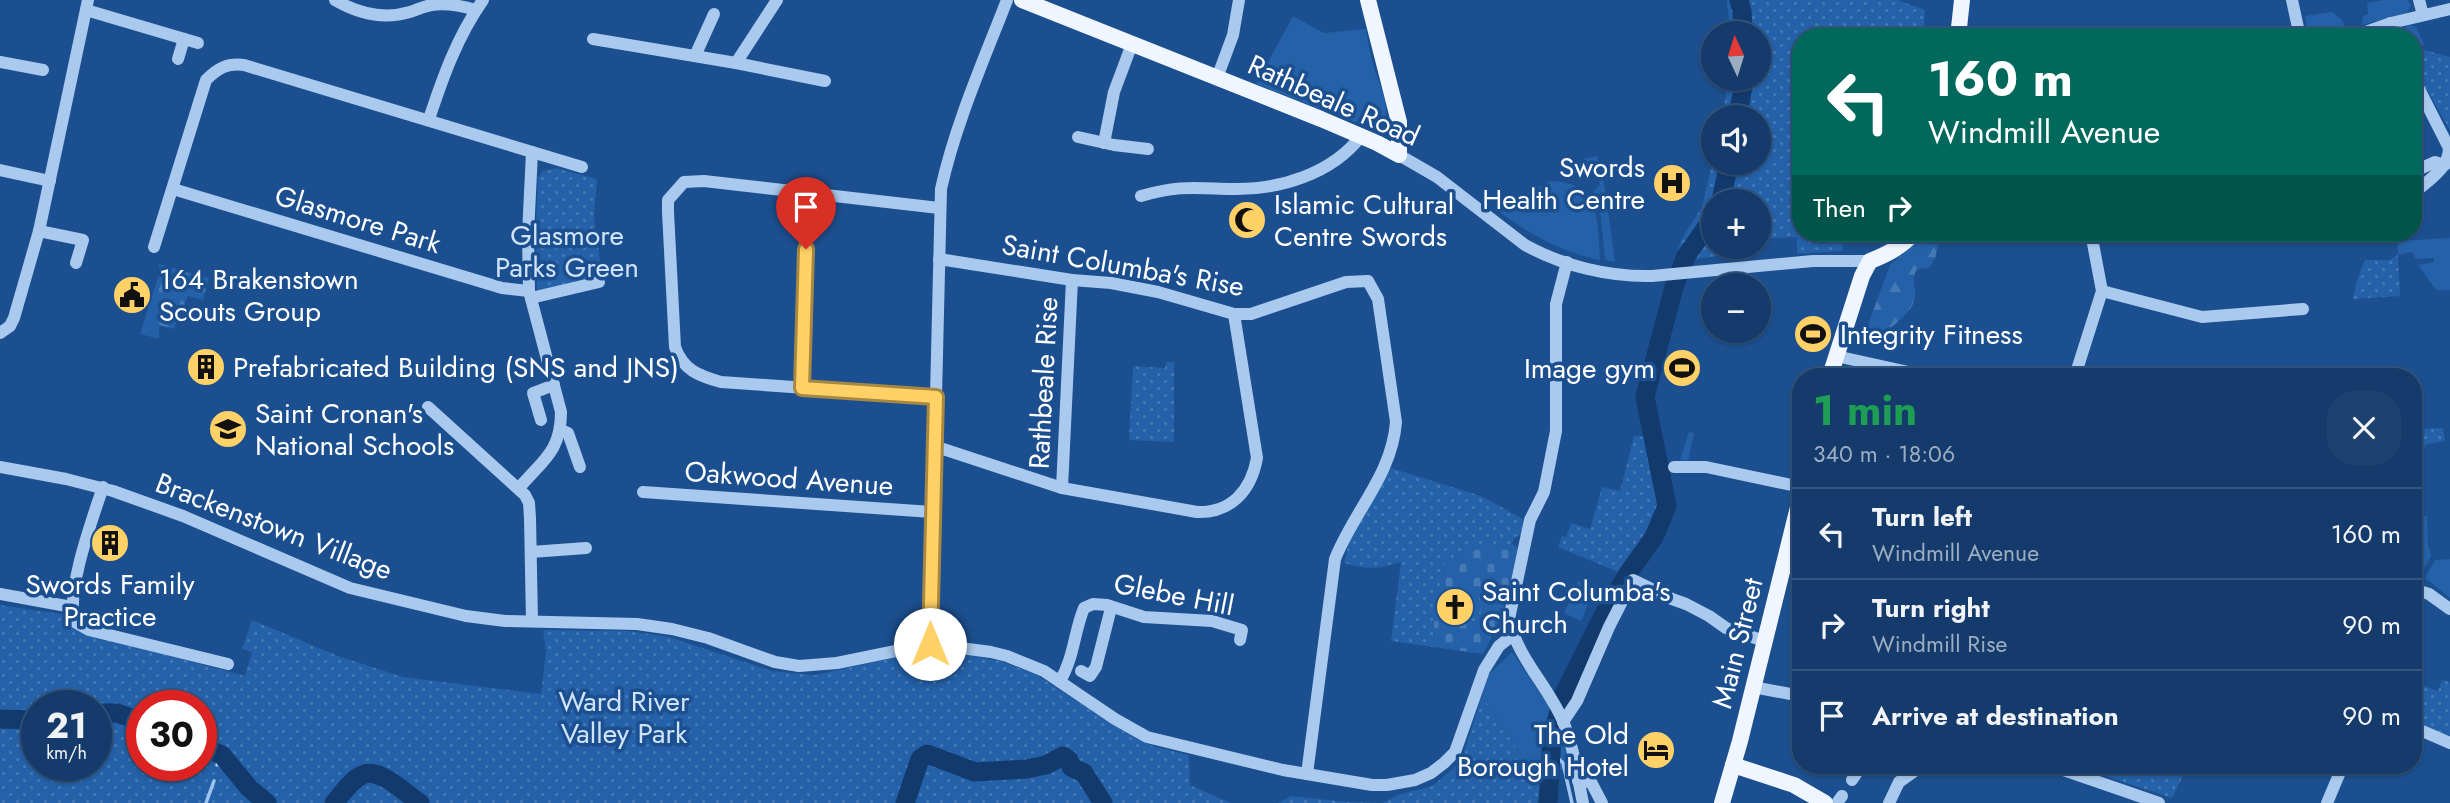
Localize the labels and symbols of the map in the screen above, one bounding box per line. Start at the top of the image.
north arrow [1701,21,1771,91]
street label: Rathbeale Road [1241,44,1426,157]
place label: Swords Health Centre [1482,147,1645,220]
hospital icon: Swords Health Centre [1651,162,1693,204]
street label: Glasmore Park [270,175,447,264]
pin [776,177,836,249]
place label: Islamic Cultural Centre Swords [1274,184,1454,257]
mosque icon: Islamic Cultural Centre Swords [1226,199,1268,241]
park label: Glasmore Parks Green [495,215,639,288]
street label: Saint Columba's Rise [998,224,1247,307]
place label: 164 Brakenstown Scouts Group [159,259,359,332]
public building icon: 164 Brakenstown Scouts Group [111,274,153,316]
street label: Rathbeale Rise [1019,296,1068,470]
sports icon: Integrity Fitness [1792,313,1834,355]
place label: Integrity Fitness [1840,314,2023,355]
building icon: Prefabricated Building (SNS and JNS) [185,346,227,388]
place label: Prefabricated Building (SNS and JNS) [233,347,679,388]
sports icon: Image gym [1661,347,1703,389]
place label: Image gym [1524,348,1655,389]
place label: Saint Cronan's National Schools [255,393,454,466]
school or university icon: Saint Cronan's National Schools [207,408,249,450]
street label: Oakwood Avenue [683,451,895,506]
street label: Brackenstown Village [149,462,398,591]
building icon: Swords Family Practice [89,522,131,564]
street label: Glebe Hill [1110,563,1237,626]
place label: Swords Family Practice [25,564,195,637]
place label: Saint Columba's Church [1482,571,1670,644]
street label: Main Street [1701,573,1774,713]
church icon: Saint Columba's Church [1434,586,1476,628]
position arrow [893,607,967,681]
park label: Ward River Valley Park [558,681,690,754]
speed limit sign: 30 [126,690,217,781]
place label: The Old Borough Hotel [1457,714,1629,787]
hotel icon: The Old Borough Hotel [1635,729,1677,771]

